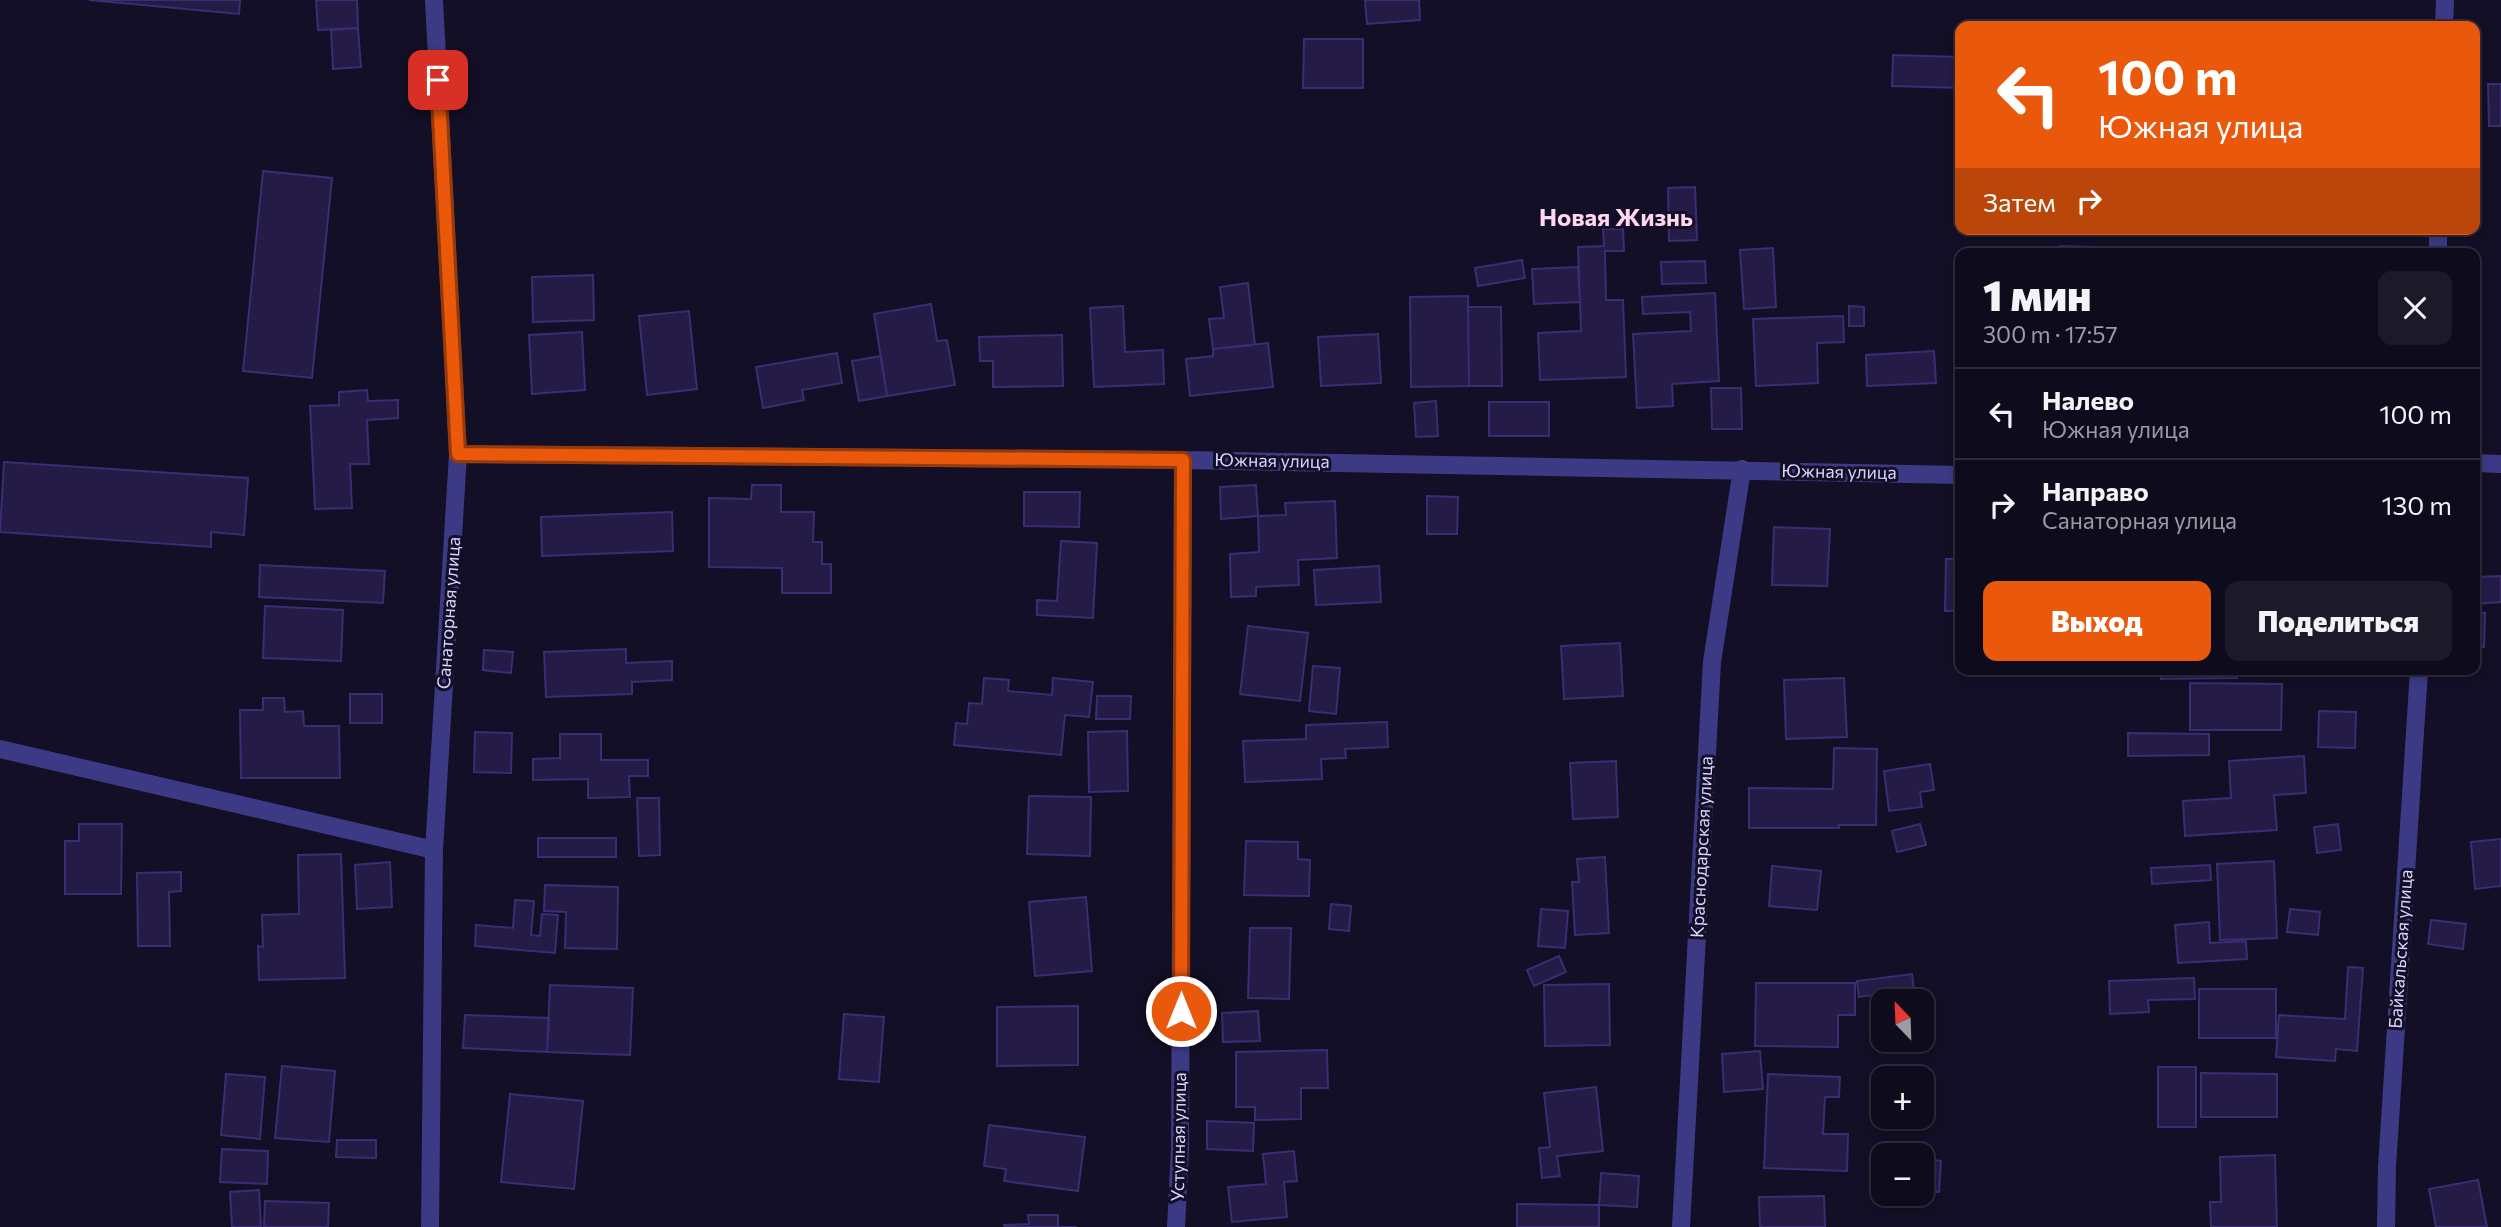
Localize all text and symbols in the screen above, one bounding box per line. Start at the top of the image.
text: 100 m [2098,45,2237,105]
icon: left [1983,49,2074,140]
pin [408,50,468,110]
icon: arrive [419,61,457,99]
text: Южная улица [2098,105,2303,145]
icon: right [2070,182,2108,220]
text: Затем [1983,186,2056,217]
district label: Новая Жизнь [1539,202,1693,231]
text: 1 мин [1983,268,2092,320]
button: close [2378,271,2452,345]
text: 300 m · 17:57 [1983,320,2118,348]
text: Налево [2042,384,2134,415]
icon: left [1983,395,2021,433]
text: 100 m [2379,398,2452,429]
text: Южная улица [2042,415,2190,443]
street label: Южная улица [1214,448,1330,472]
street label: Южная улица [1781,459,1897,483]
text: Направо [2042,475,2149,506]
icon: right [1983,486,2021,524]
text: 130 m [2381,489,2452,520]
text: Санаторная улица [2042,506,2237,534]
street label: Санаторная улица [432,536,464,690]
button: Выход [1983,581,2211,661]
button: Поделиться [2225,581,2452,661]
street label: Краснодарская улица [1685,755,1717,938]
street label: Байкальская улица [2383,869,2417,1029]
position arrow [1144,974,1218,1048]
north arrow [1871,989,1934,1052]
map controls [1871,989,1934,1206]
button: + [1871,1066,1934,1129]
street label: Уступная улица [1166,1072,1190,1202]
button: − [1871,1143,1934,1206]

